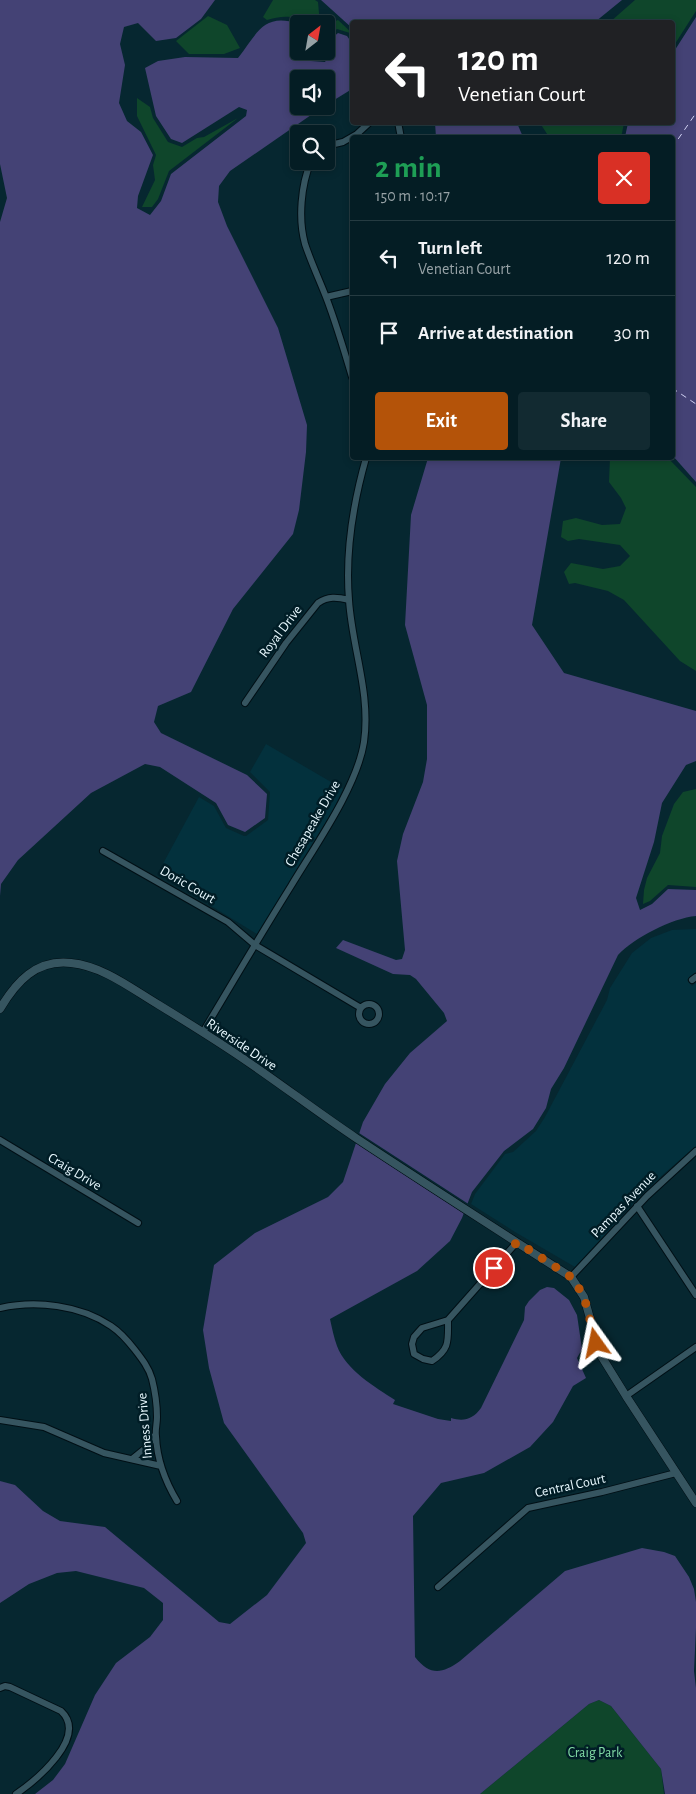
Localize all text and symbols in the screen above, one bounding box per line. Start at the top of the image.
north arrow [290,15,335,60]
map controls [290,15,335,170]
icon: left [375,40,440,105]
text: 120 m [458,42,539,77]
button: sound [290,70,335,115]
text: Venetian Court [458,83,585,105]
button: search [290,125,335,170]
button: close [598,152,650,204]
text: 2 min [375,153,442,183]
text: 150 m · 10:17 [375,188,450,204]
text: Turn left [418,239,482,258]
icon: left [375,244,403,272]
text: 120 m [606,249,650,268]
text: Venetian Court [418,261,511,277]
icon: arrive [375,319,403,347]
text: Arrive at destination [418,324,574,343]
text: 30 m [614,324,650,343]
button: Exit [375,392,508,450]
button: Share [518,392,650,450]
street label: Royal Drive [257,603,305,660]
street label: Chesapeake Drive [283,778,343,869]
street label: Doric Court [157,863,218,907]
street label: Riverside Drive [204,1016,279,1073]
street label: Craig Drive [45,1151,104,1193]
street label: Pampas Avenue [589,1169,659,1241]
pin [473,1247,515,1289]
icon: arrive [480,1254,508,1282]
position arrow [569,1316,621,1368]
street label: Inness Drive [135,1392,155,1459]
street label: Central Court [534,1472,607,1500]
park label: Craig Park [568,1746,623,1760]

